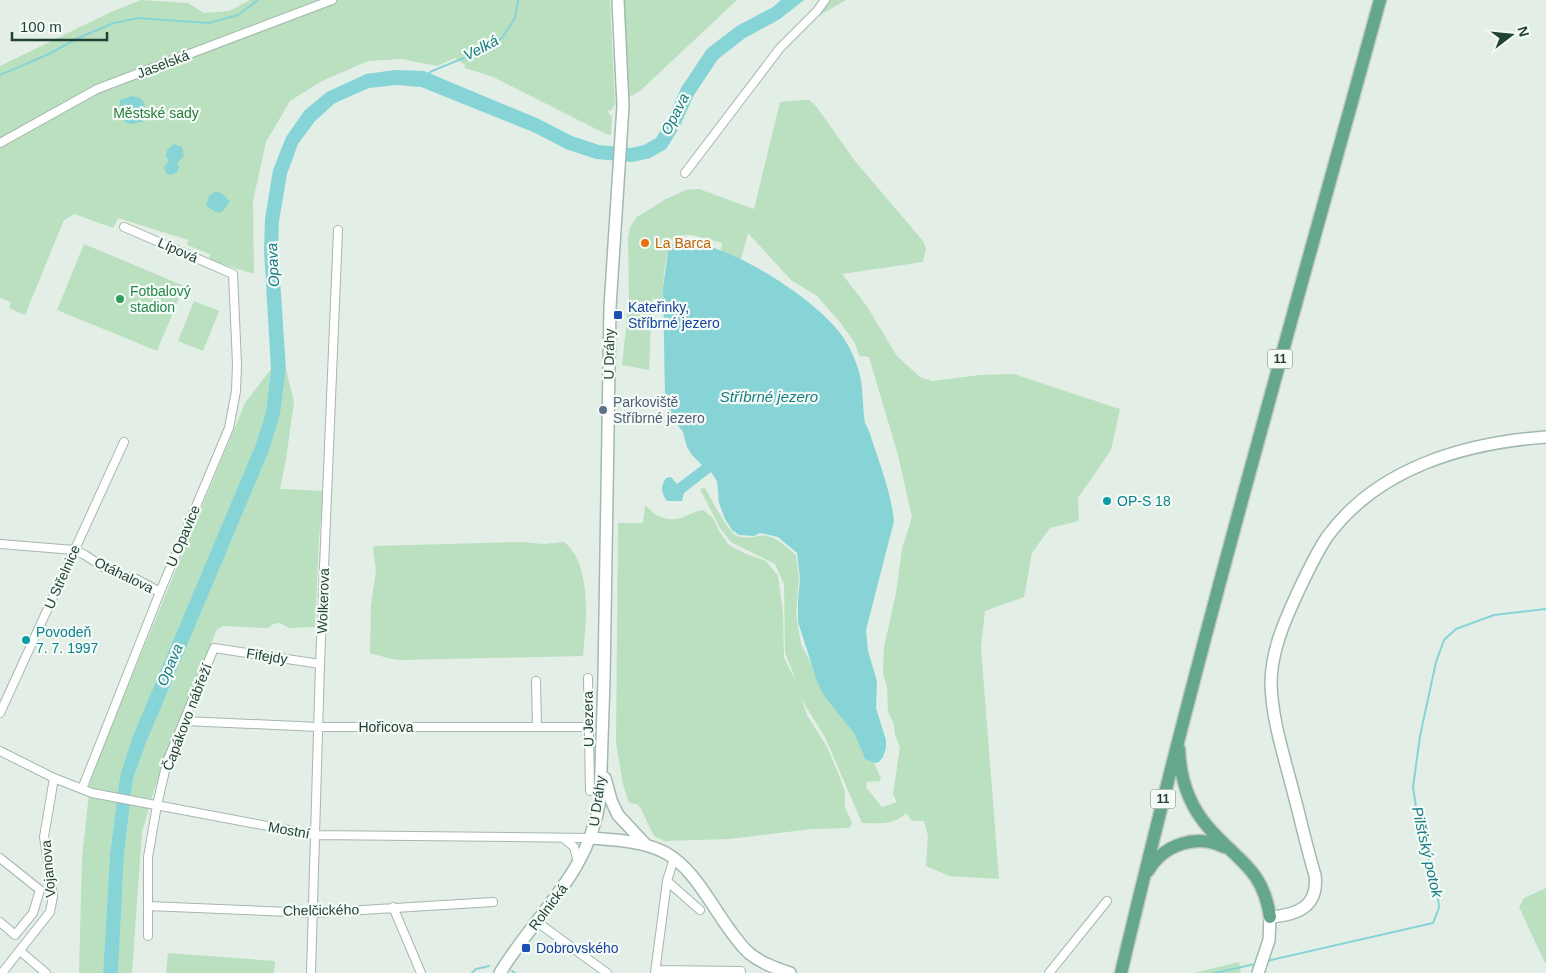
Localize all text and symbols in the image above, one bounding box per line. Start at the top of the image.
scale bar [12,10,108,42]
north arrow [1486,10,1536,60]
text: 100 m [20,18,62,35]
text: N [1514,24,1533,38]
water label: Velká [460,31,501,64]
street label: Jaselská [135,47,191,81]
water label: Opava [657,90,692,137]
park label: Městské sady [113,105,199,121]
street label: Lípová [156,234,201,266]
place label: La Barca [655,235,711,251]
marker: La Barca [639,237,651,249]
water label: Opava [263,243,282,288]
place label: Fotbalový stadion [130,283,191,315]
marker: Fotbalový stadion [114,293,126,305]
place label: Kateřinky, Stříbrné jezero [628,299,720,331]
marker: Kateřinky, Stříbrné jezero [612,309,624,321]
street label: U Dráhy [601,328,617,380]
road number: 11 [1268,349,1292,368]
water label: Stříbrné jezero [720,388,818,405]
place label: Parkoviště Stříbrné jezero [613,394,705,426]
marker: Parkoviště Stříbrné jezero [597,404,609,416]
place label: OP-S 18 [1117,493,1171,509]
marker: OP-S 18 [1101,495,1113,507]
street label: U Opavice [163,503,203,569]
street label: U Střelnice [41,542,83,612]
street label: Otáhalova [92,554,156,596]
street label: Wolkerova [314,568,332,634]
place label: Povodeň 7. 7. 1997 [36,624,98,656]
marker: Povodeň 7. 7. 1997 [20,634,32,646]
water label: Opava [153,641,186,688]
street label: Fifejdy [245,645,289,667]
street label: Čapákovo nábřeží [159,661,215,773]
street label: U Jezera [580,691,596,747]
street label: Hořicova [358,719,414,735]
street label: U Dráhy [586,774,608,828]
road number: 11 [1150,790,1176,809]
water label: Pilšťský potok [1409,805,1447,900]
street label: Mostní [267,818,311,842]
street label: Vojanova [38,839,58,898]
street label: Rolnická [525,881,571,933]
street label: Chelčického [283,901,359,919]
place label: Dobrovského [536,940,619,956]
marker: Dobrovského [520,942,532,954]

